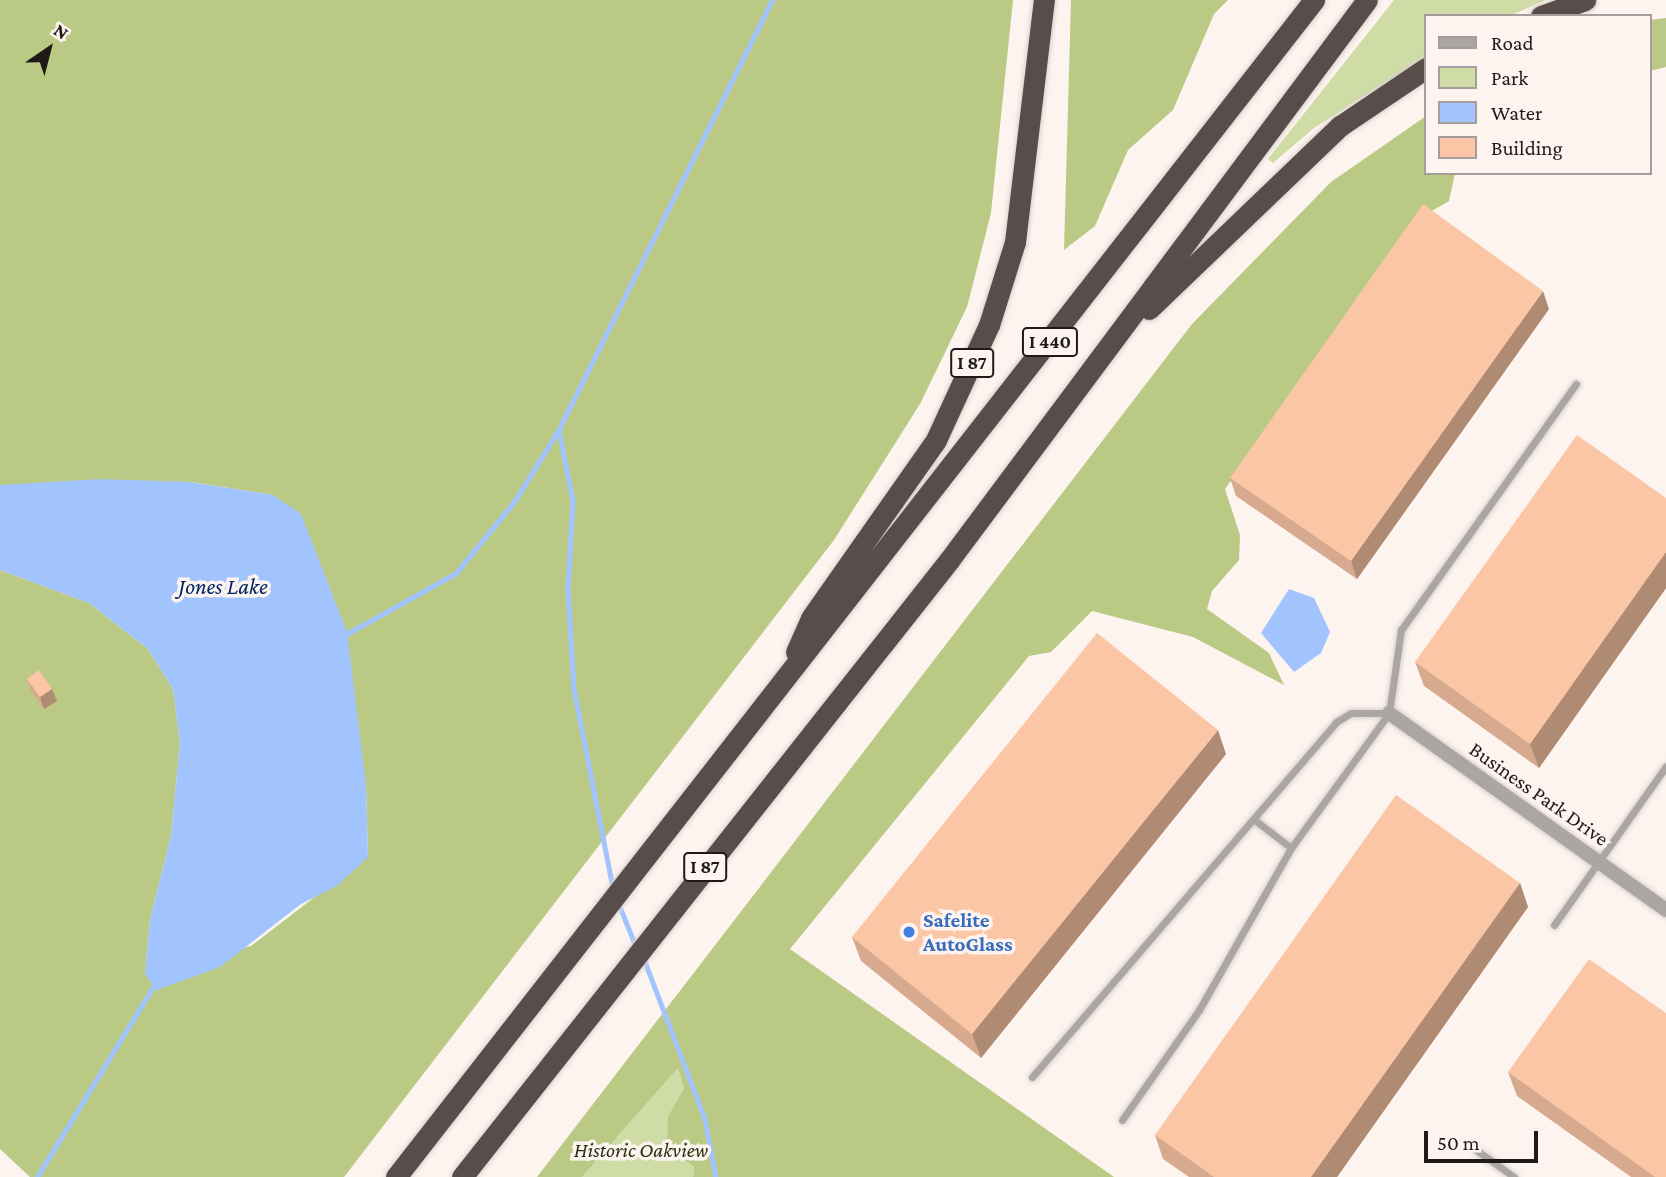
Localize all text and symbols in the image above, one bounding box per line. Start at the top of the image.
north arrow [14,14,84,84]
legend [1424,14,1652,175]
text: N [50,19,73,44]
text: Road [1491,31,1534,55]
text: Park [1491,66,1528,90]
text: Water [1491,101,1543,125]
text: Building [1491,136,1563,160]
road number: I 440 [1020,326,1080,358]
road number: I 87 [949,348,995,378]
water label: Jones Lake [178,572,268,600]
street label: Business Park Drive [1465,737,1613,851]
road number: I 87 [682,852,728,882]
place label: Safelite AutoGlass [923,907,1012,957]
marker: Safelite AutoGlass [901,924,917,940]
scale bar [1428,1118,1542,1162]
text: 50 m [1437,1131,1480,1155]
park label: Historic Oakview [574,1137,708,1163]

